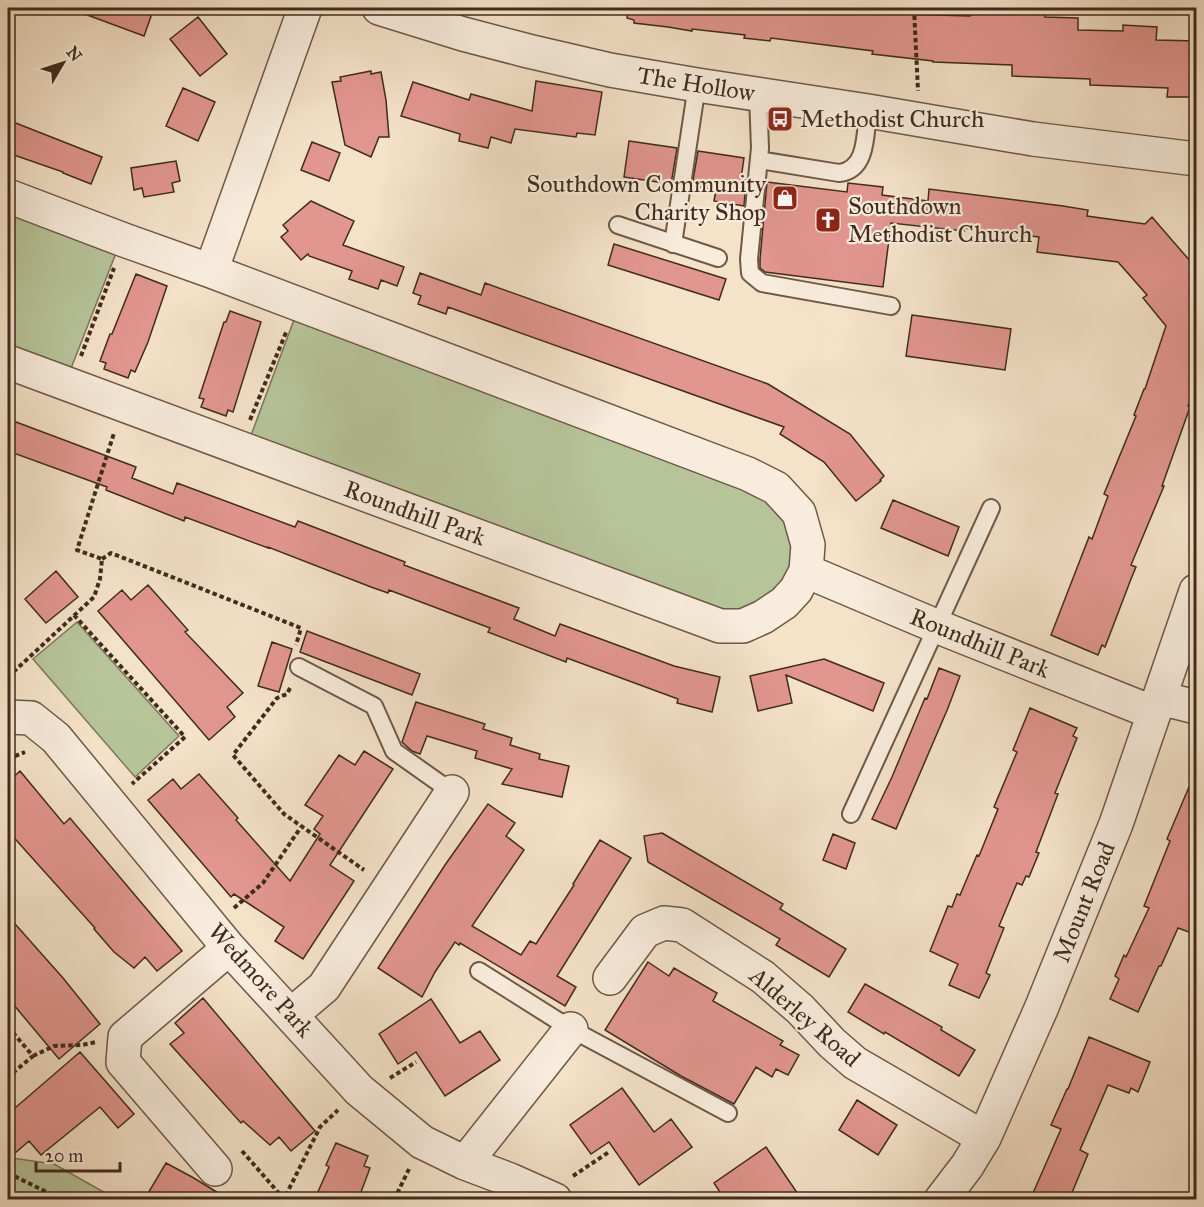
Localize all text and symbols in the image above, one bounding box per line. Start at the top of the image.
north arrow [33,33,93,93]
text: N [63,43,86,65]
street label: The Hollow [635,60,758,108]
bus stop icon: Methodist Church [765,104,795,134]
place label: Methodist Church [800,104,984,134]
place label: Southdown Community Charity Shop [527,169,767,227]
shop icon: Southdown Community Charity Shop [770,183,800,213]
place label: Southdown Methodist Church [848,191,1032,249]
church icon: Southdown Methodist Church [813,205,843,235]
street label: Roundhill Park [340,474,491,553]
street label: Roundhill Park [906,601,1055,685]
street label: Mount Road [1046,837,1122,967]
street label: Wedmore Park [202,917,321,1044]
street label: Alderley Road [743,960,867,1073]
scale bar [36,1135,120,1173]
text: 20 m [45,1145,83,1167]

